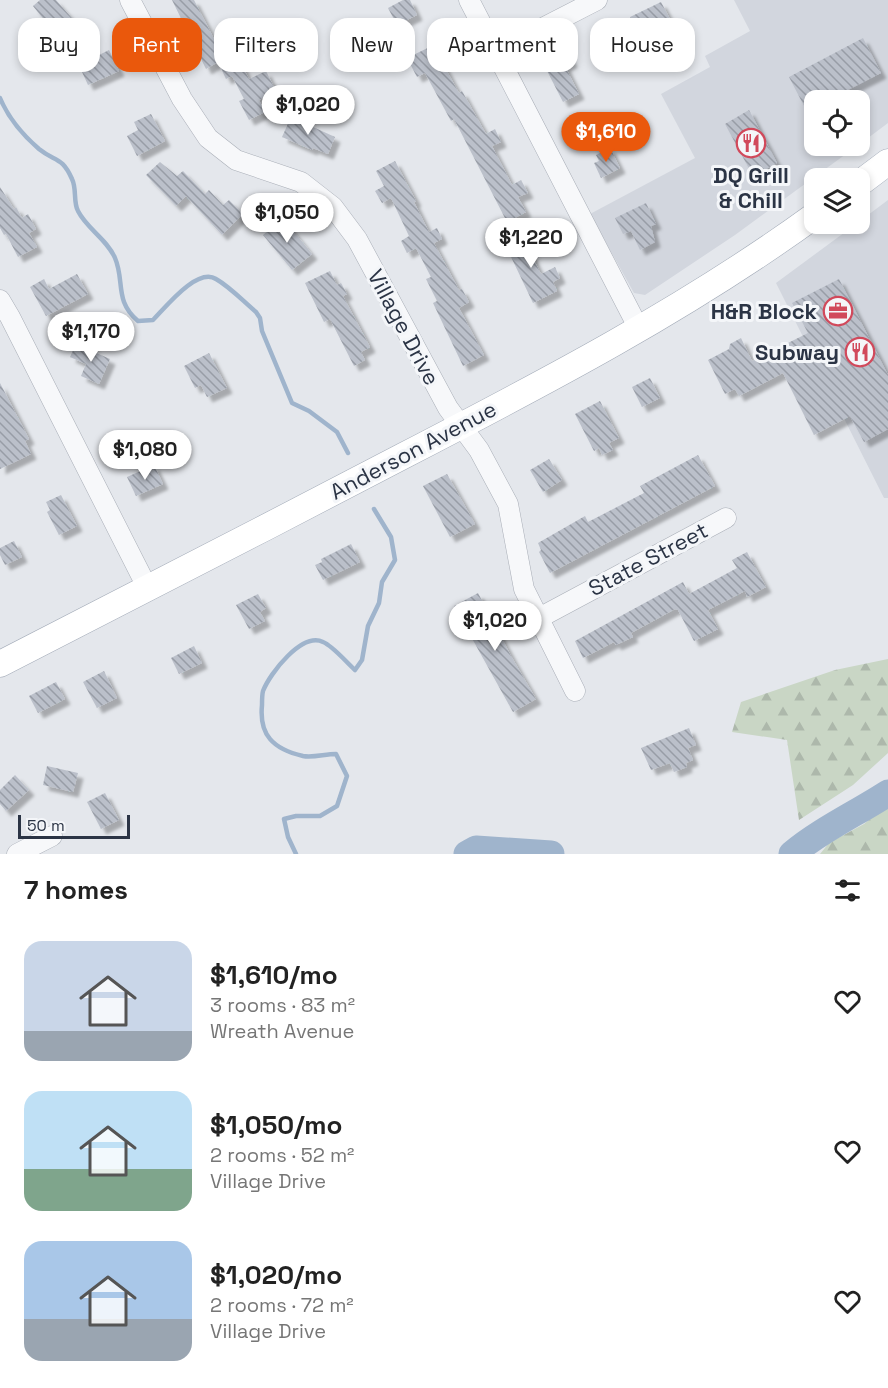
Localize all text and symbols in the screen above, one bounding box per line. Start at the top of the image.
chip: Buy [18,18,100,72]
chip: Rent [112,18,202,72]
chip: Filters [214,18,318,72]
chip: New [330,18,415,72]
chip: Apartment [427,18,578,72]
chip: House [590,18,695,72]
pin: $1,020 [259,85,357,136]
map controls [804,90,870,234]
button: locate [804,90,870,156]
text: $1,020 [276,91,340,117]
pin: $1,610 [557,112,655,163]
text: $1,610 [575,118,637,144]
restaurant icon: DQ Grill & Chill [735,127,767,159]
place label: DQ Grill & Chill [713,161,789,214]
button: layers [804,168,870,234]
pin: $1,050 [238,193,336,244]
text: $1,050 [255,199,319,225]
pin: $1,220 [482,218,580,269]
text: $1,220 [499,224,563,250]
street label: Village Drive [362,264,446,390]
office icon: H&R Block [822,295,854,327]
place label: H&R Block [711,297,818,325]
pin: $1,170 [42,312,140,363]
text: $1,170 [62,318,121,344]
restaurant icon: Subway [844,336,876,368]
place label: Subway [755,338,839,366]
street label: Anderson Avenue [325,394,501,506]
pin: $1,080 [96,430,194,481]
text: $1,080 [113,436,177,462]
street label: State Street [584,516,712,602]
pin: $1,020 [446,601,544,652]
text: $1,020 [463,607,527,633]
scale bar [18,812,130,840]
text: 50 m [27,815,65,836]
text: 7 homes [24,873,128,907]
icon: filters [831,874,864,907]
text: $1,610/mo [210,958,338,992]
icon: home [72,965,144,1037]
icon: heart [831,985,864,1018]
text: 3 rooms · 83 m² [210,992,355,1018]
text: Wreath Avenue [210,1018,354,1044]
text: $1,050/mo [210,1108,342,1142]
icon: home [72,1115,144,1187]
icon: heart [831,1135,864,1168]
text: 2 rooms · 52 m² [210,1142,354,1168]
text: Village Drive [210,1168,326,1194]
text: $1,020/mo [210,1258,342,1292]
icon: home [72,1265,144,1337]
icon: heart [831,1285,864,1318]
text: 2 rooms · 72 m² [210,1292,354,1318]
text: Village Drive [210,1318,326,1344]

